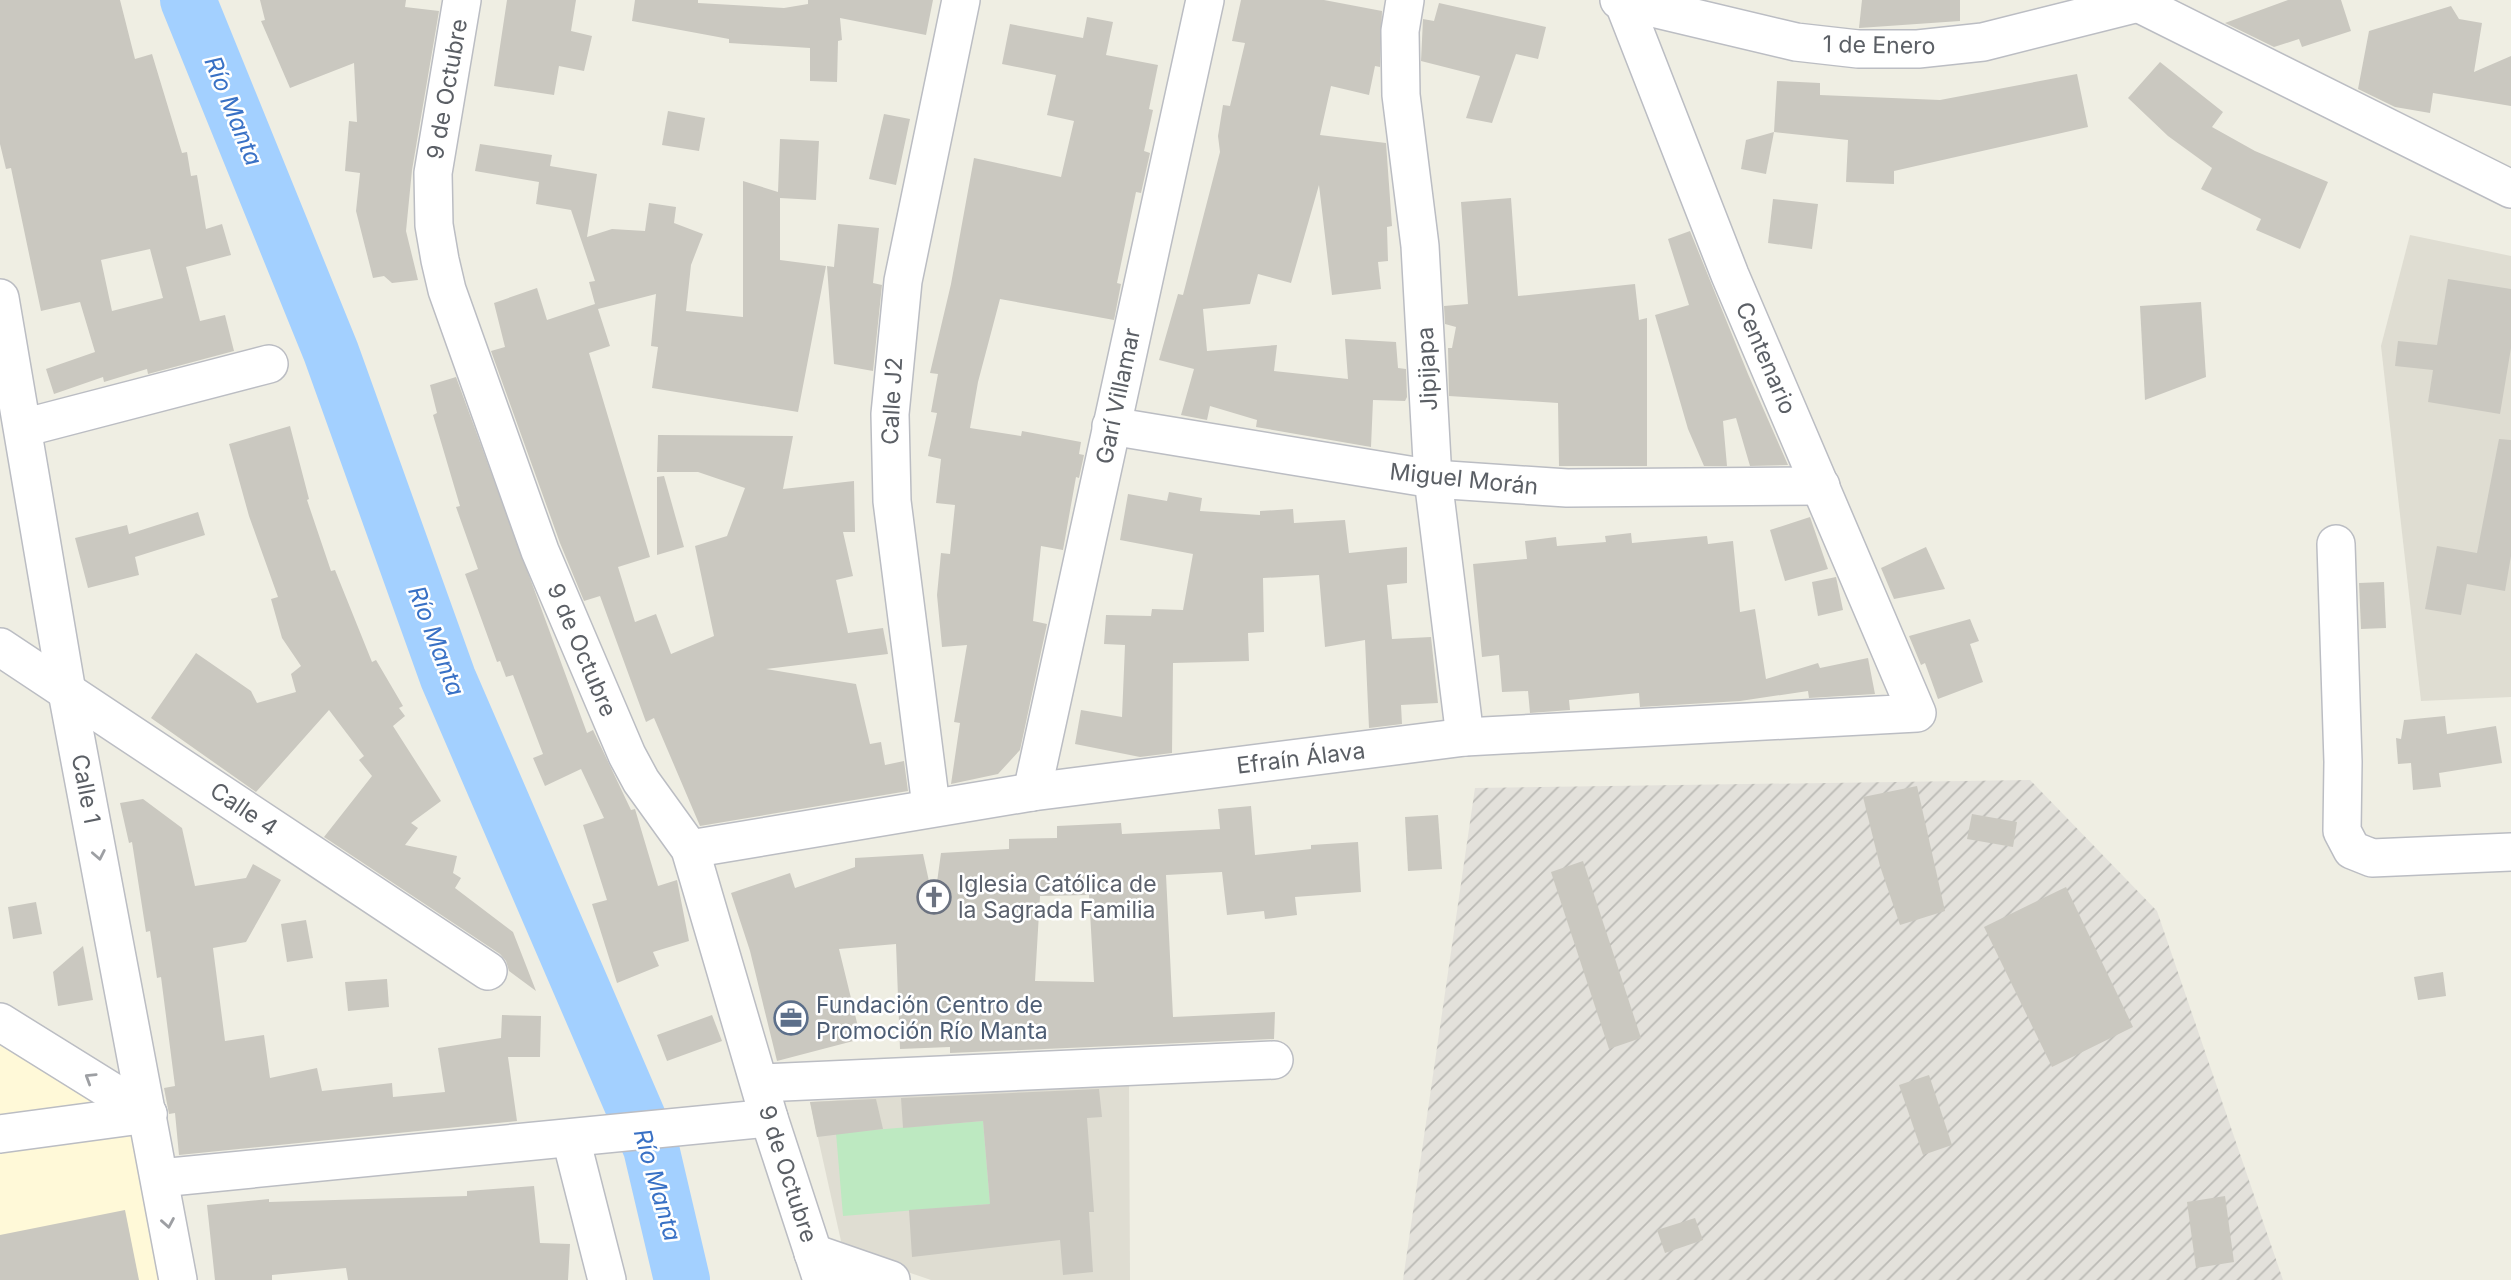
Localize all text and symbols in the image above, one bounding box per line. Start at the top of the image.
street label: 9 de Octubre [421,16,473,162]
street label: 1 de Enero [1822,30,1936,60]
water label: Río Manta [198,52,269,170]
street label: Centenario [1730,298,1802,418]
street label: Garí Villamar [1090,325,1146,467]
street label: Jipijapa [1411,326,1443,412]
street label: Calle J2 [876,356,908,446]
street label: Miguel Morán [1388,457,1540,501]
street label: 9 de Octubre [541,579,623,721]
water label: Río Manta [402,582,471,700]
street label: Efraín Álava [1235,736,1367,780]
street label: Calle 1 [66,752,106,826]
street label: Calle 4 [205,776,283,842]
one-way arrow [90,849,105,861]
place label: Iglesia Católica de la Sagrada Familia [958,870,1157,924]
church icon: Iglesia Católica de la Sagrada Familia [915,878,953,916]
place label: Fundación Centro de Promoción Río Manta [816,991,1048,1045]
office icon: Fundación Centro de Promoción Río Manta [772,999,810,1037]
one-way arrow [85,1073,98,1086]
street label: 9 de Octubre [753,1102,823,1246]
water label: Río Manta [628,1125,687,1244]
one-way arrow [160,1217,175,1229]

